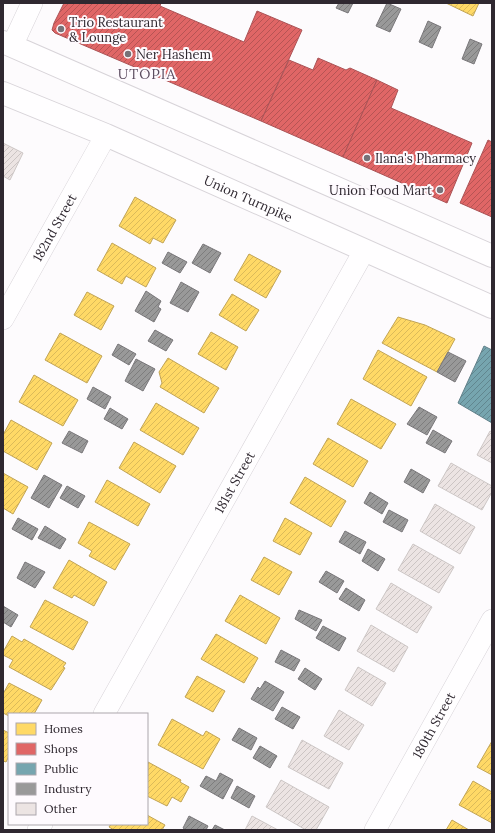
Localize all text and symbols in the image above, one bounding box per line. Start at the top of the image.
place label: Trio Restaurant & Lounge [69,14,163,46]
marker: Trio Restaurant & Lounge [56,24,66,34]
place label: Ner Hashem [136,46,211,63]
marker: Ner Hashem [123,49,133,59]
district label: UTOPIA [118,65,176,83]
place label: Ilana's Pharmacy [375,150,476,167]
marker: Ilana's Pharmacy [362,153,372,163]
street label: Union Turnpike [201,172,295,226]
place label: Union Food Mart [329,182,432,199]
marker: Union Food Mart [435,185,445,195]
street label: 182nd Street [29,191,80,265]
street label: 181st Street [211,448,259,516]
street label: 180th Street [409,689,459,762]
legend [8,713,148,825]
text: Homes [44,721,83,736]
text: Shops [44,741,78,756]
text: Public [44,761,78,776]
text: Industry [44,781,92,796]
text: Other [44,801,78,816]

